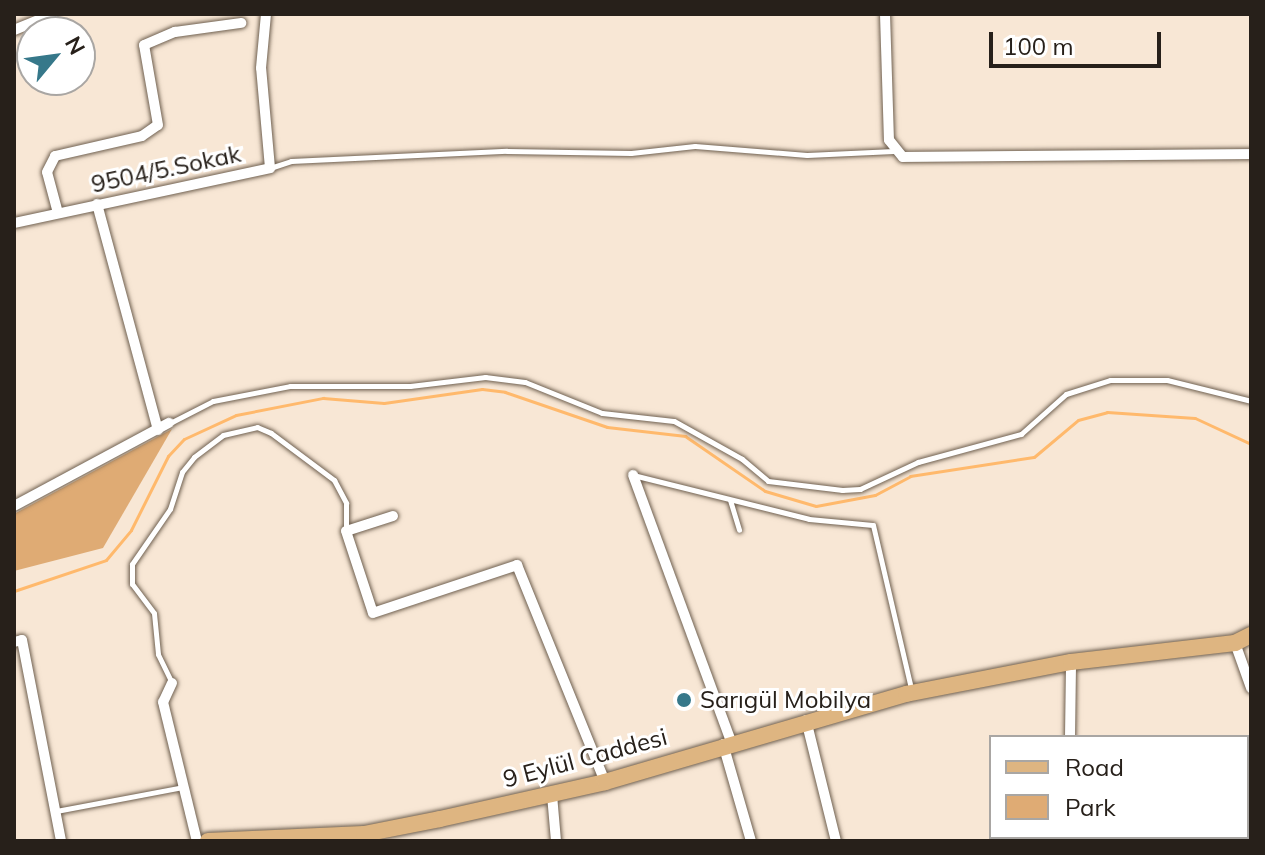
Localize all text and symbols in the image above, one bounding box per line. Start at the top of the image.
north arrow [16,16,96,96]
scale bar [993,16,1165,66]
text: N [59,31,92,59]
text: 100 m [1003,31,1074,61]
street label: 9504/5.Sokak [89,139,243,199]
place label: Sarıgül Mobilya [700,686,871,714]
marker: Sarıgül Mobilya [675,691,693,709]
street label: 9 Eylül Caddesi [500,722,670,794]
legend [989,735,1249,839]
text: Road [1065,752,1124,782]
text: Park [1065,792,1116,822]

